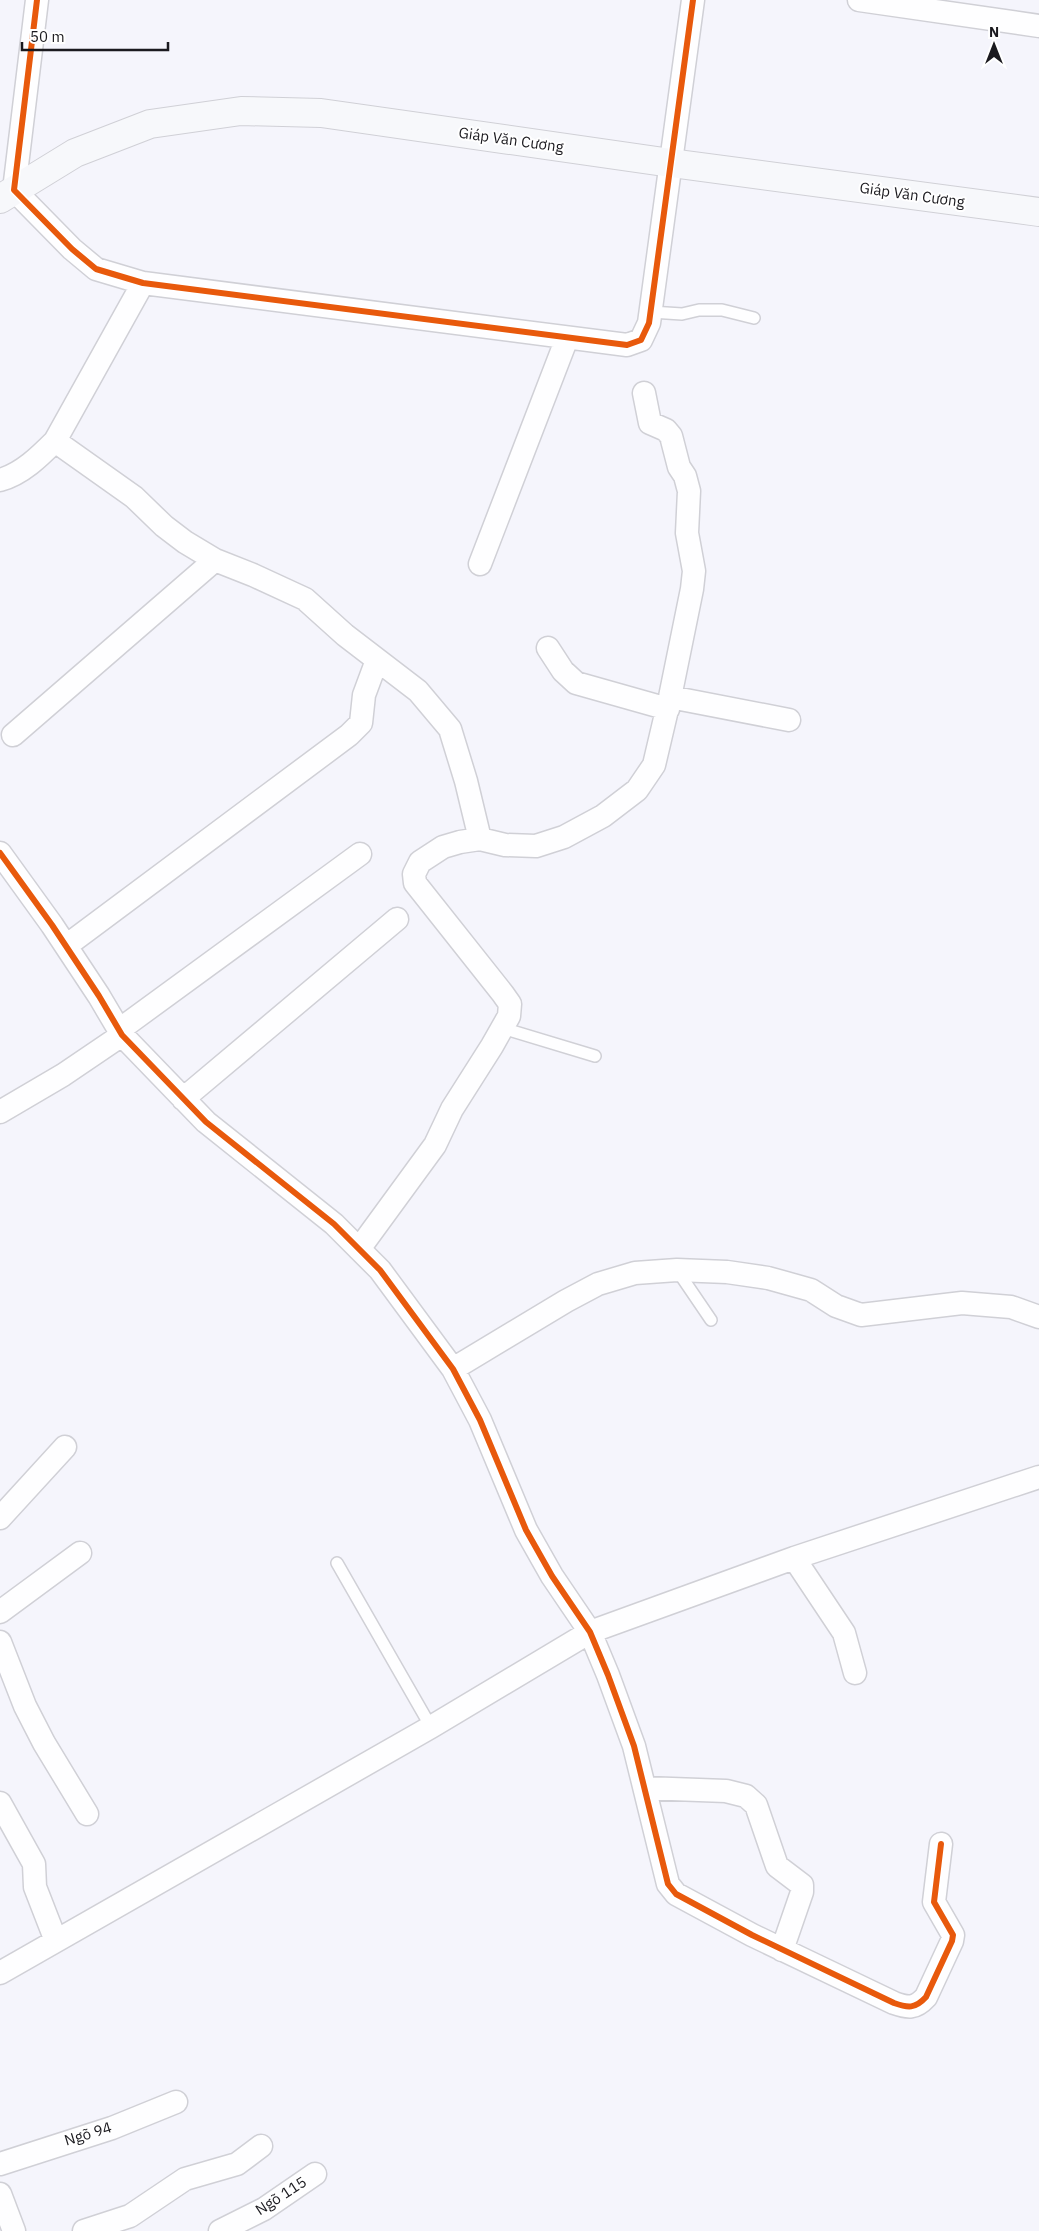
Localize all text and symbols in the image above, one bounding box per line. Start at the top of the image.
scale bar [22,20,169,52]
north arrow [969,20,1019,70]
text: N [989,23,999,41]
text: 50 m [30,27,65,46]
street label: Giáp Văn Cương [457,123,565,156]
street label: Giáp Văn Cương [858,178,966,211]
street label: Ngõ 94 [62,2117,114,2150]
street label: Ngõ 115 [251,2172,310,2219]

